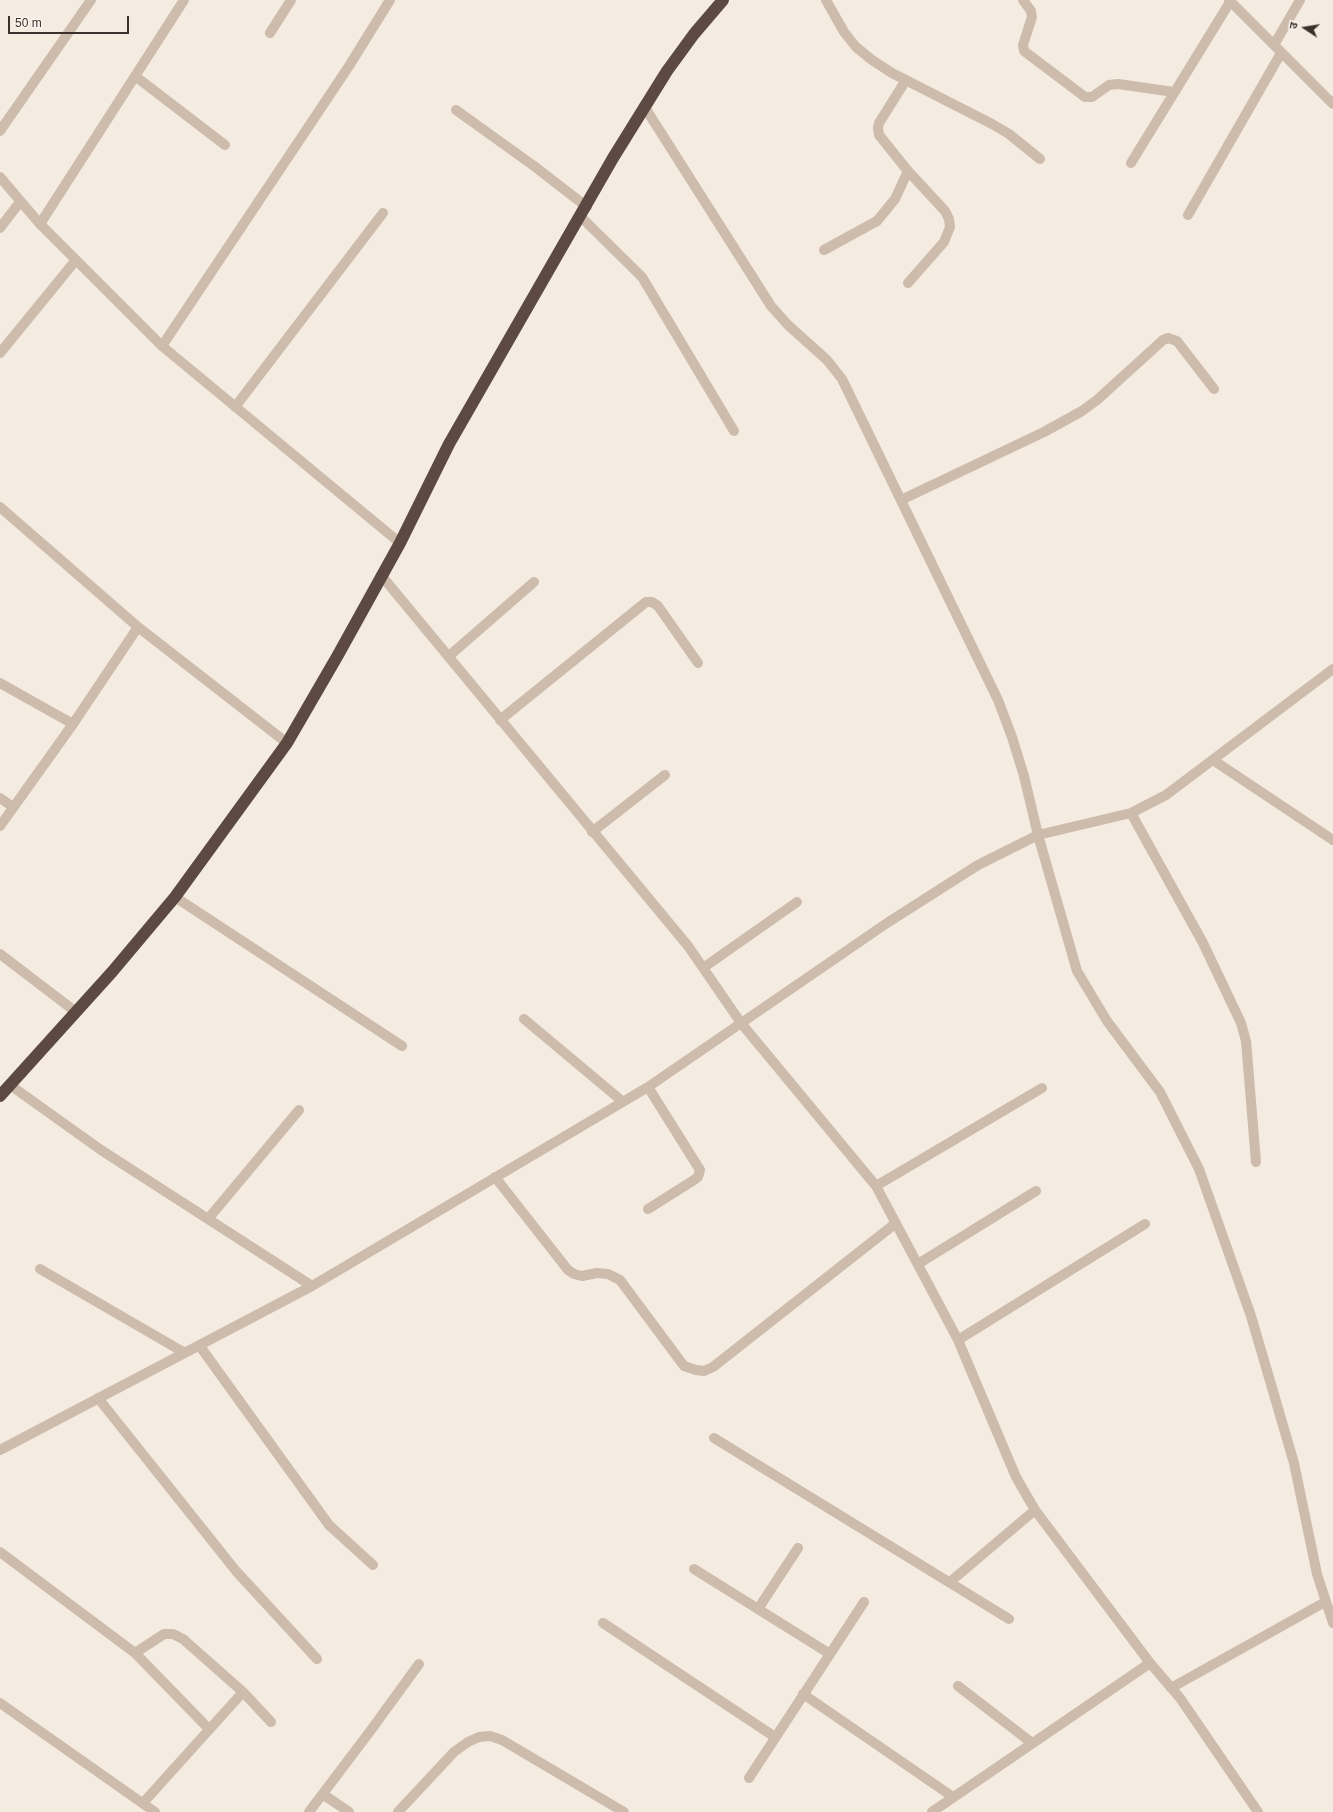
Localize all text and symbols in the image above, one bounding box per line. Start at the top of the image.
scale bar [10,8,131,34]
north arrow [1285,8,1325,48]
text: 50 m [15,16,42,30]
text: उ [1287,21,1300,30]

